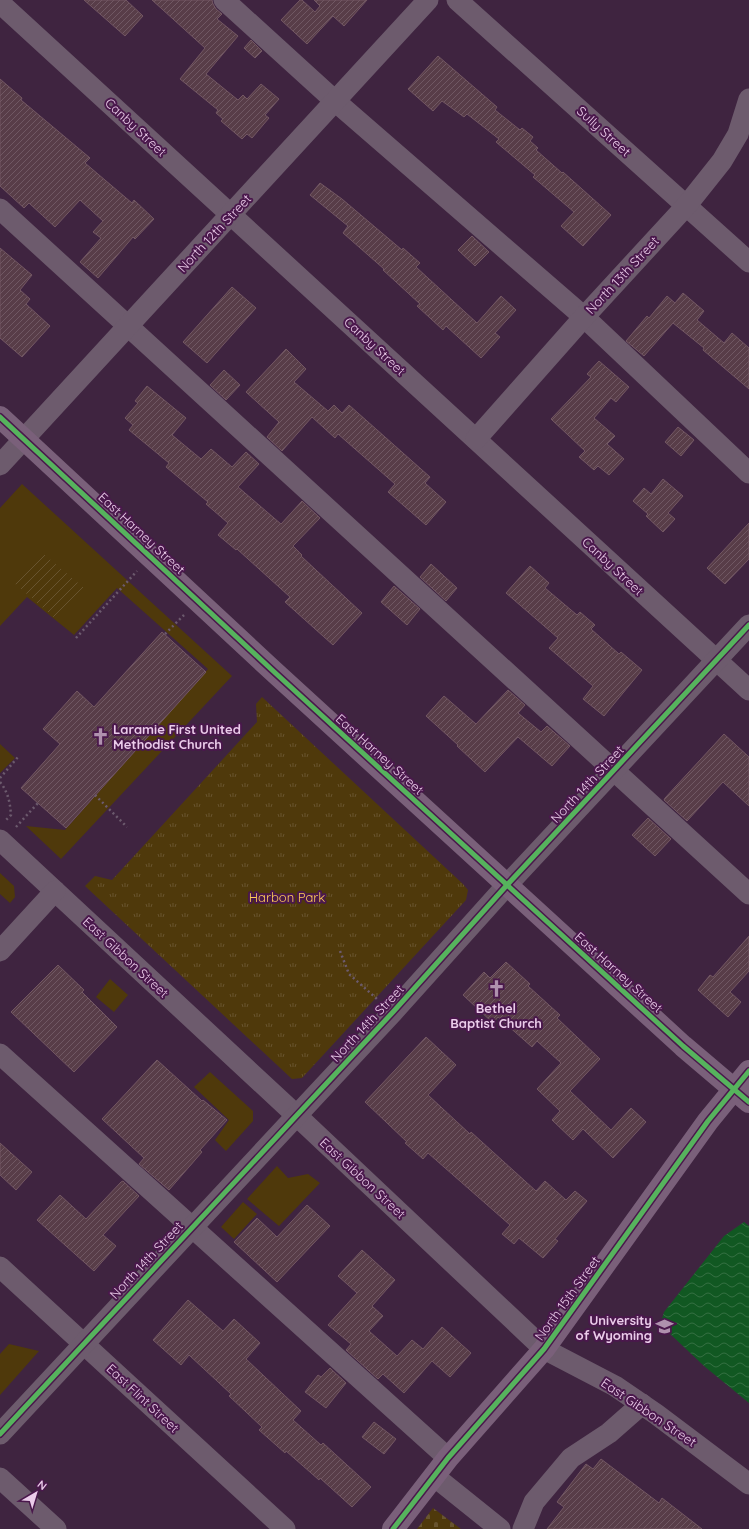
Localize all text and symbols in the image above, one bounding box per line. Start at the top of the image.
street label: Canby Street [102,94,170,160]
street label: Sully Street [574,103,634,159]
street label: North 12th Street [174,191,254,275]
street label: North 13th Street [582,233,662,317]
street label: Canby Street [341,313,409,379]
street label: East Harney Street [95,489,189,577]
street label: Canby Street [579,533,647,599]
street label: East Harney Street [333,710,427,798]
place label: Laramie First United Methodist Church [113,721,241,752]
church icon: Laramie First United Methodist Church [90,726,110,746]
street label: North 14th Street [547,742,627,826]
park label: Harbon Park [249,889,325,905]
street label: East Gibbon Street [80,913,172,1001]
street label: East Harney Street [572,928,666,1016]
church icon: Bethel Baptist Church [486,979,506,999]
street label: North 14th Street [327,981,407,1065]
place label: Bethel Baptist Church [450,1000,542,1031]
street label: East Gibbon Street [317,1134,409,1222]
street label: North 14th Street [106,1218,186,1302]
street label: North 15th Street [531,1253,603,1343]
place label: University of Wyoming [576,1312,652,1343]
school or university icon: University of Wyoming [655,1317,675,1337]
street label: East Flint Street [103,1360,183,1436]
street label: East Gibbon Street [598,1374,700,1450]
north arrow [16,1473,56,1513]
text: N [35,1477,50,1493]

